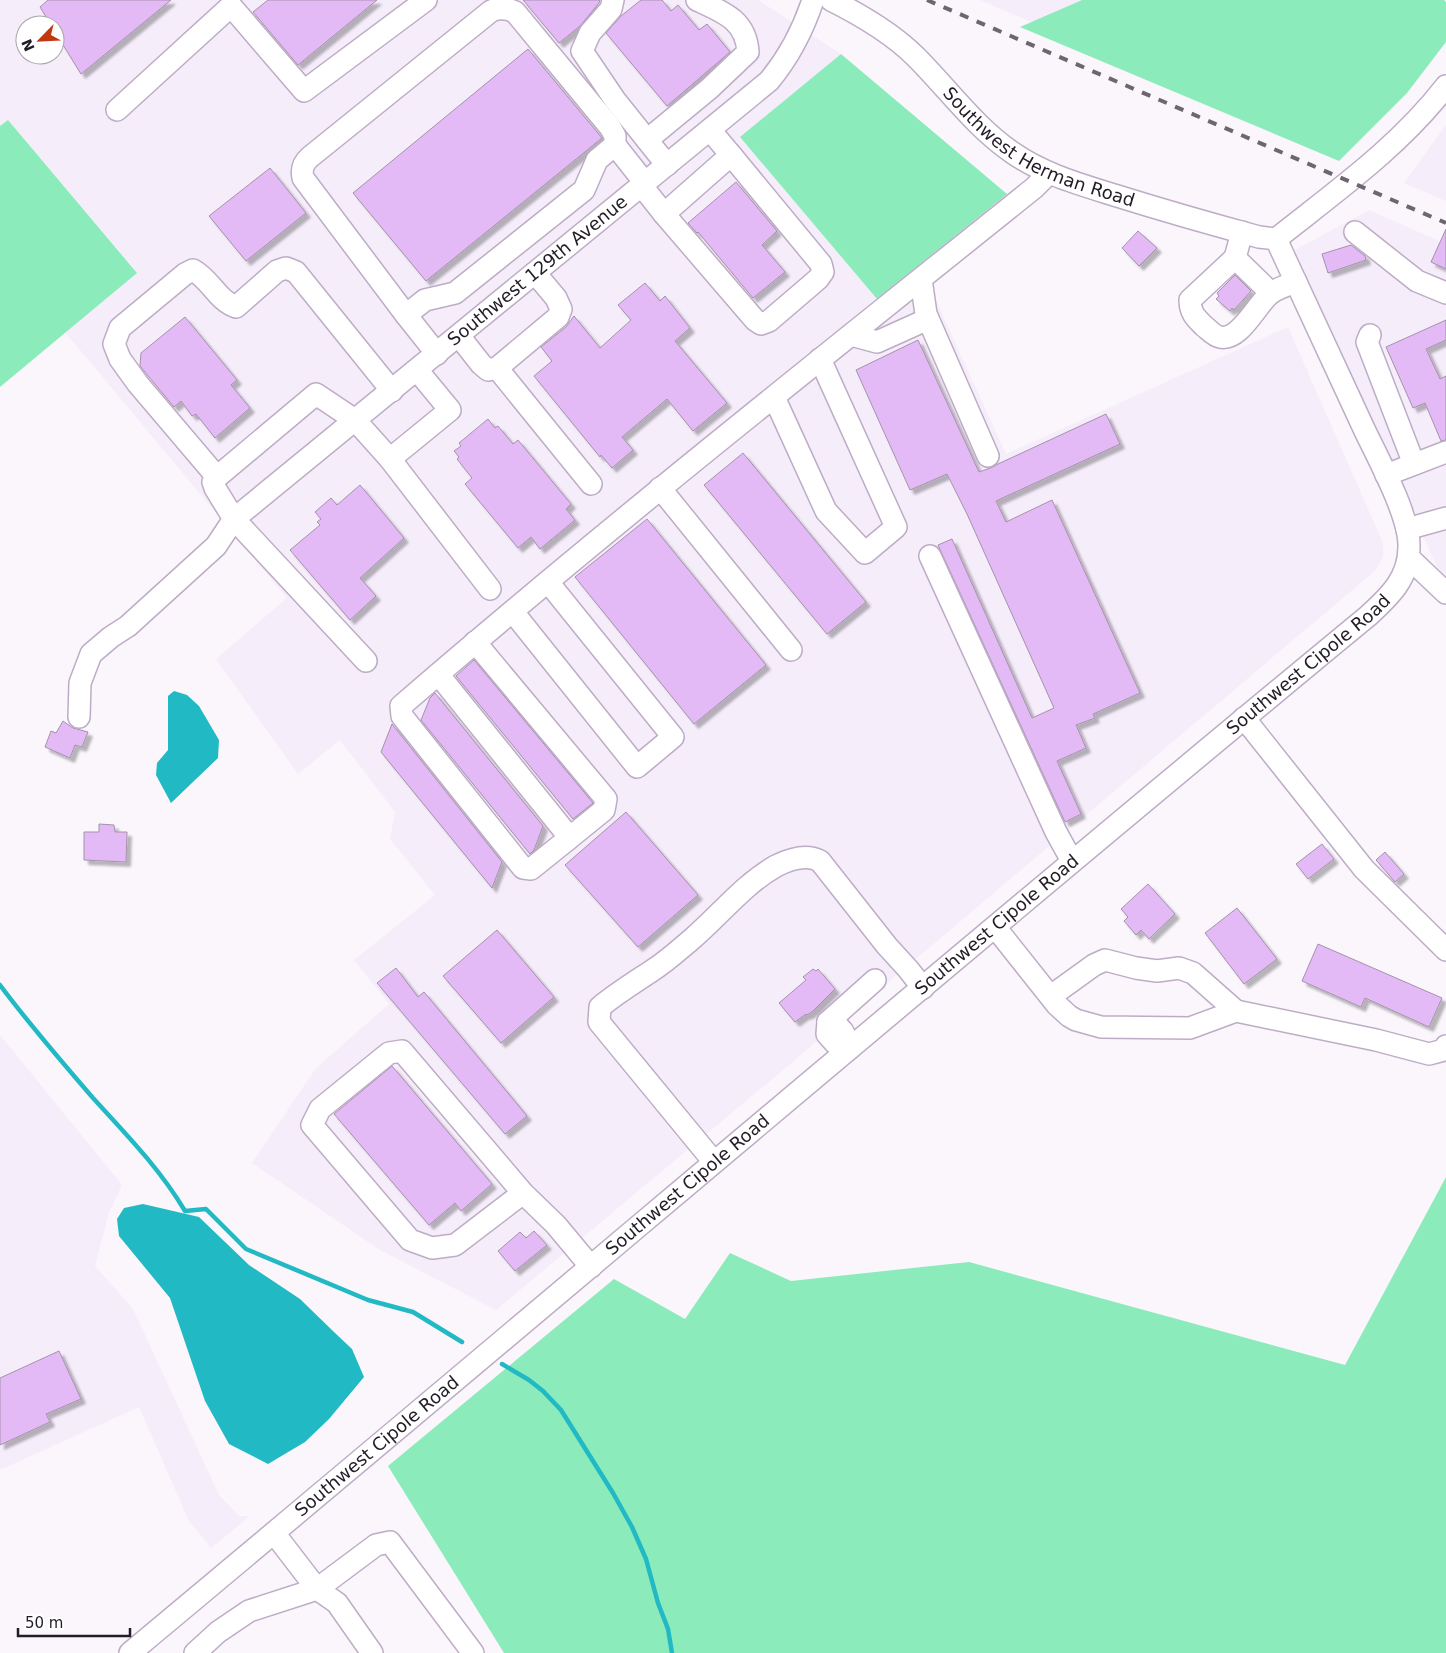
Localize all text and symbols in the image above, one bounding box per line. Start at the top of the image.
north arrow [15,15,65,65]
text: N [18,37,38,54]
street label: Southwest Herman Road [939,82,1137,211]
street label: Southwest 129th Avenue [443,191,631,350]
street label: Southwest Cipole Road [1222,590,1394,739]
street label: Southwest Cipole Road [910,850,1083,999]
street label: Southwest Cipole Road [601,1110,773,1259]
street label: Southwest Cipole Road [290,1371,463,1521]
scale bar [18,1606,130,1638]
text: 50 m [25,1614,63,1632]

